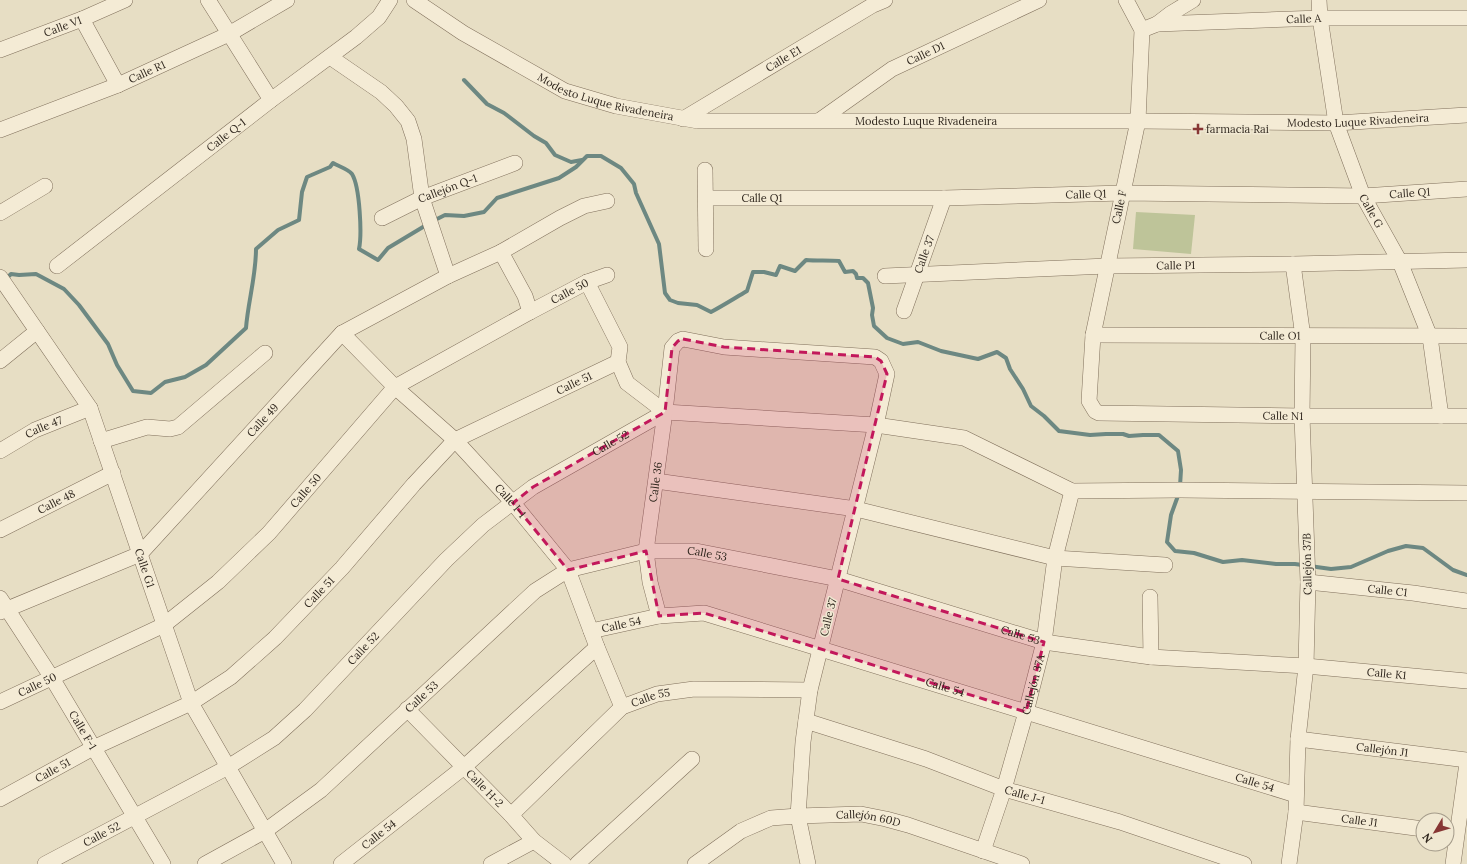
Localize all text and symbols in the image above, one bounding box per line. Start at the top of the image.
street label: Calle A [1286,11,1323,26]
street label: Calle V1 [42,13,84,40]
street label: Calle D1 [904,38,947,68]
street label: Calle E1 [763,43,804,75]
street label: Calle R1 [126,57,168,86]
street label: Modesto Luque Rivadeneira [535,70,675,123]
street label: Modesto Luque Rivadeneira [1287,110,1430,130]
street label: Modesto Luque Rivadeneira [855,114,998,128]
street label: Calle Q-1 [204,115,249,155]
place label: farmacia Rai [1206,122,1269,136]
marker: farmacia Rai [1193,124,1203,134]
street label: Callejón Q-1 [416,171,479,206]
street label: Calle Q1 [1389,184,1431,201]
street label: Calle Q1 [1065,186,1107,202]
street label: Calle F [1109,189,1129,225]
street label: Calle Q1 [741,191,783,205]
street label: Calle G [1356,191,1387,231]
street label: Calle 37 [911,234,937,275]
street label: Calle P1 [1156,258,1195,272]
street label: Calle 50 [548,275,591,307]
street label: Calle O1 [1259,328,1301,343]
street label: Calle 51 [554,368,594,398]
street label: Calle 49 [244,400,281,440]
street label: Calle N1 [1263,408,1303,423]
street label: Calle 47 [22,413,64,441]
street label: Calle 52 [590,427,631,459]
street label: Calle 36 [646,461,665,503]
street label: Calle 50 [287,470,324,511]
street label: Calle I-1 [492,481,529,521]
street label: Calle 48 [35,486,77,517]
street label: Callejón 37B [1299,533,1315,595]
street label: Calle 53 [687,544,728,564]
street label: Calle G1 [132,546,158,589]
street label: Calle 51 [301,573,337,611]
street label: Calle C1 [1367,581,1408,599]
street label: Calle 37 [816,596,840,638]
street label: Calle 54 [600,613,642,635]
street label: Calle 53 [999,622,1042,647]
street label: Calle 52 [344,629,382,668]
street label: Callejón 37A [1019,652,1048,716]
street label: Calle K1 [1366,665,1407,682]
street label: Calle 50 [16,669,59,700]
street label: Calle 54 [924,675,966,700]
street label: Calle 53 [402,678,441,716]
street label: Calle 55 [629,685,671,710]
street label: Calle F-1 [66,708,100,752]
street label: Callejón J1 [1355,739,1409,760]
street label: Calle 51 [32,755,73,785]
street label: Calle H-2 [463,766,506,810]
street label: Calle 54 [1234,770,1276,795]
street label: Calle J-1 [1003,783,1047,807]
street label: Callejón 60D [836,807,902,830]
street label: Calle J1 [1340,811,1378,830]
north arrow [1415,812,1455,852]
street label: Calle 54 [359,816,399,852]
street label: Calle 52 [81,818,123,850]
text: N [1419,830,1435,846]

